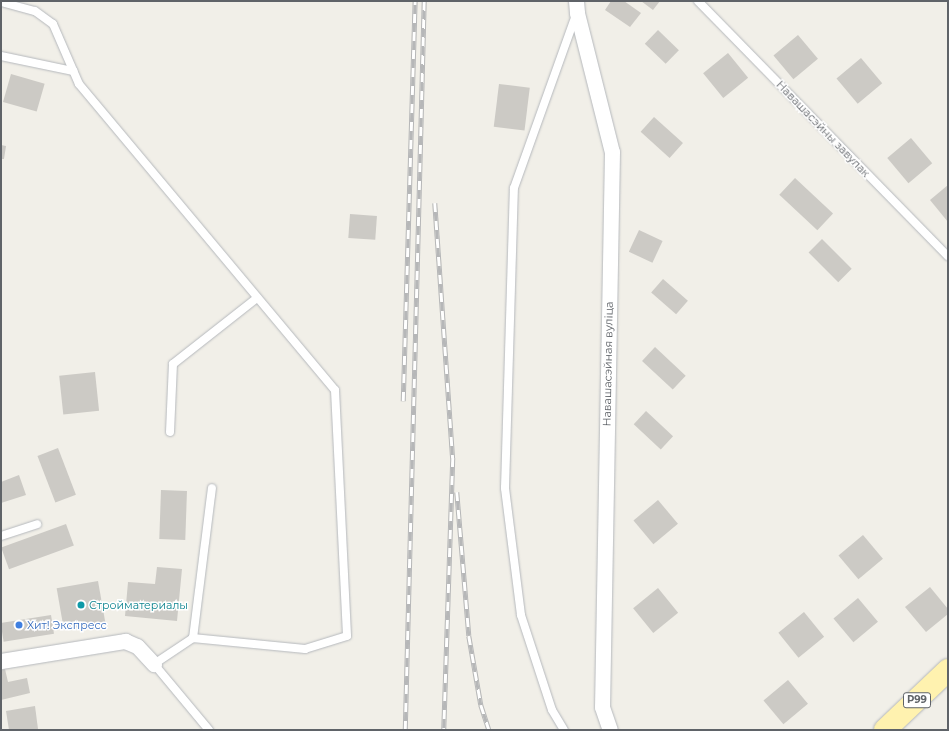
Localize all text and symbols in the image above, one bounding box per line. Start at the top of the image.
street label: Навашасэйны завулак [774,78,872,180]
street label: Навашасэйная вуліца [600,301,616,427]
place label: Стройматериалы [89,598,188,612]
marker: Стройматериалы [76,600,86,610]
place label: Хит! Экспресс [27,618,107,632]
marker: Хит! Экспресс [14,620,24,630]
road number: Р99 [903,692,931,708]

